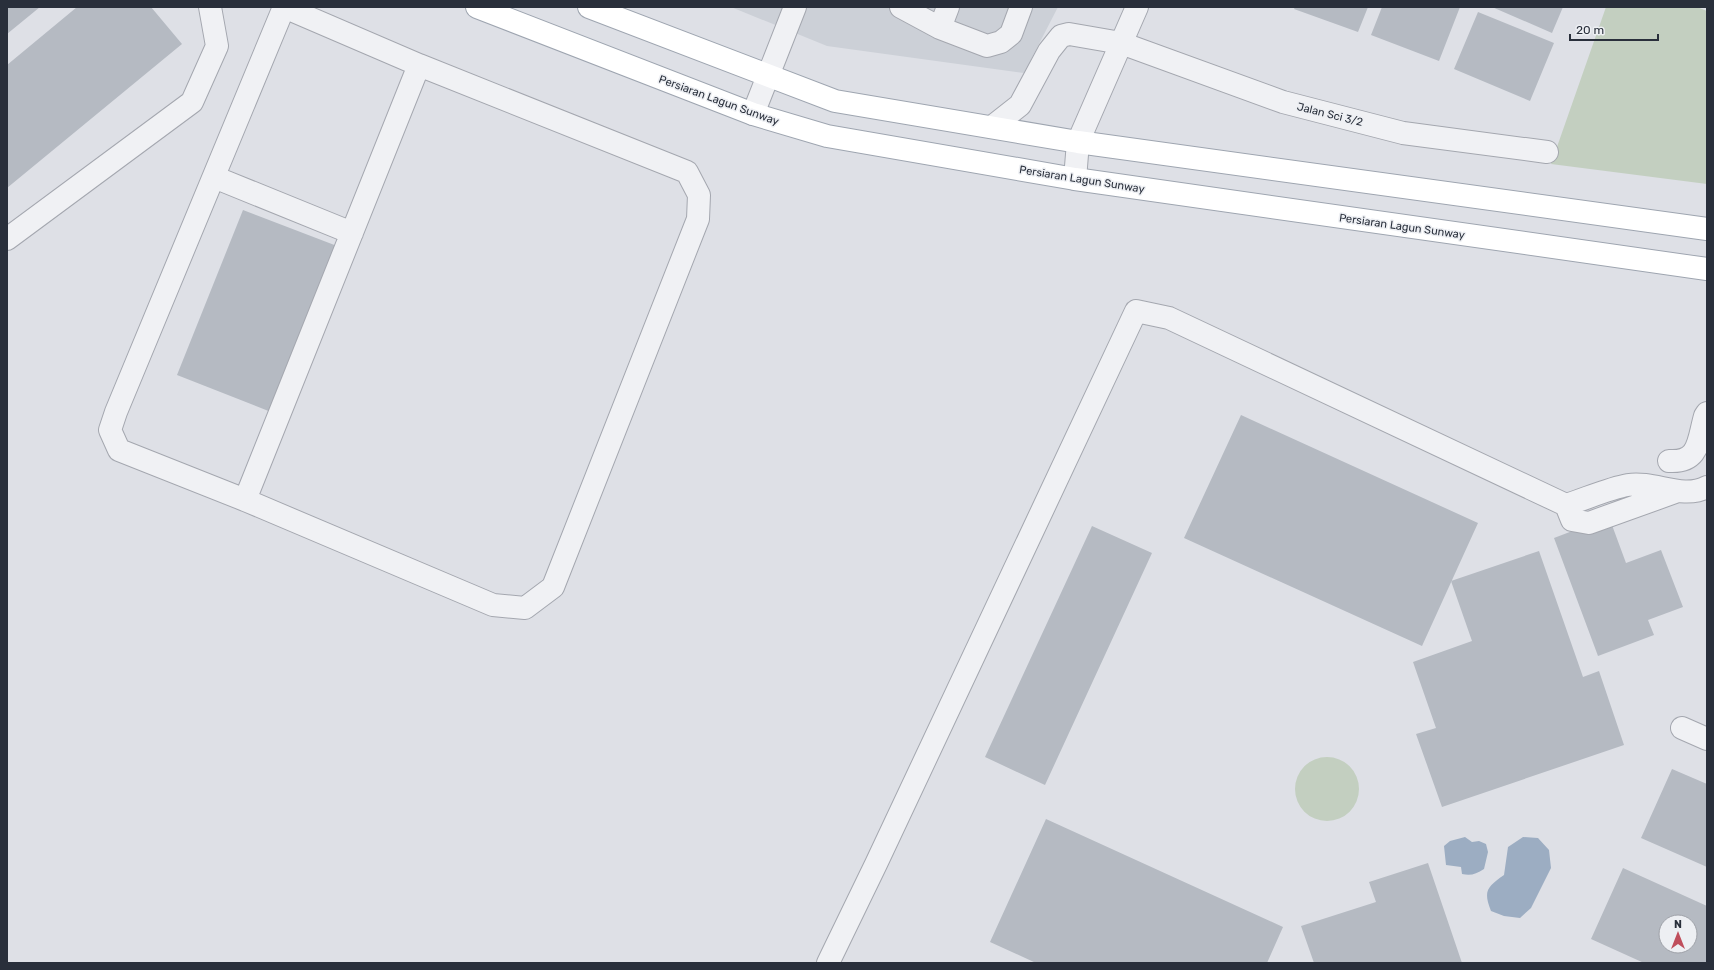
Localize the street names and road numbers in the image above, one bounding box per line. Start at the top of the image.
street label: Persiaran Lagun Sunway [657,73,781,128]
street label: Jalan Sci 3/2 [1296,100,1364,129]
street label: Persiaran Lagun Sunway [1018,163,1146,196]
street label: Persiaran Lagun Sunway [1338,211,1466,242]

